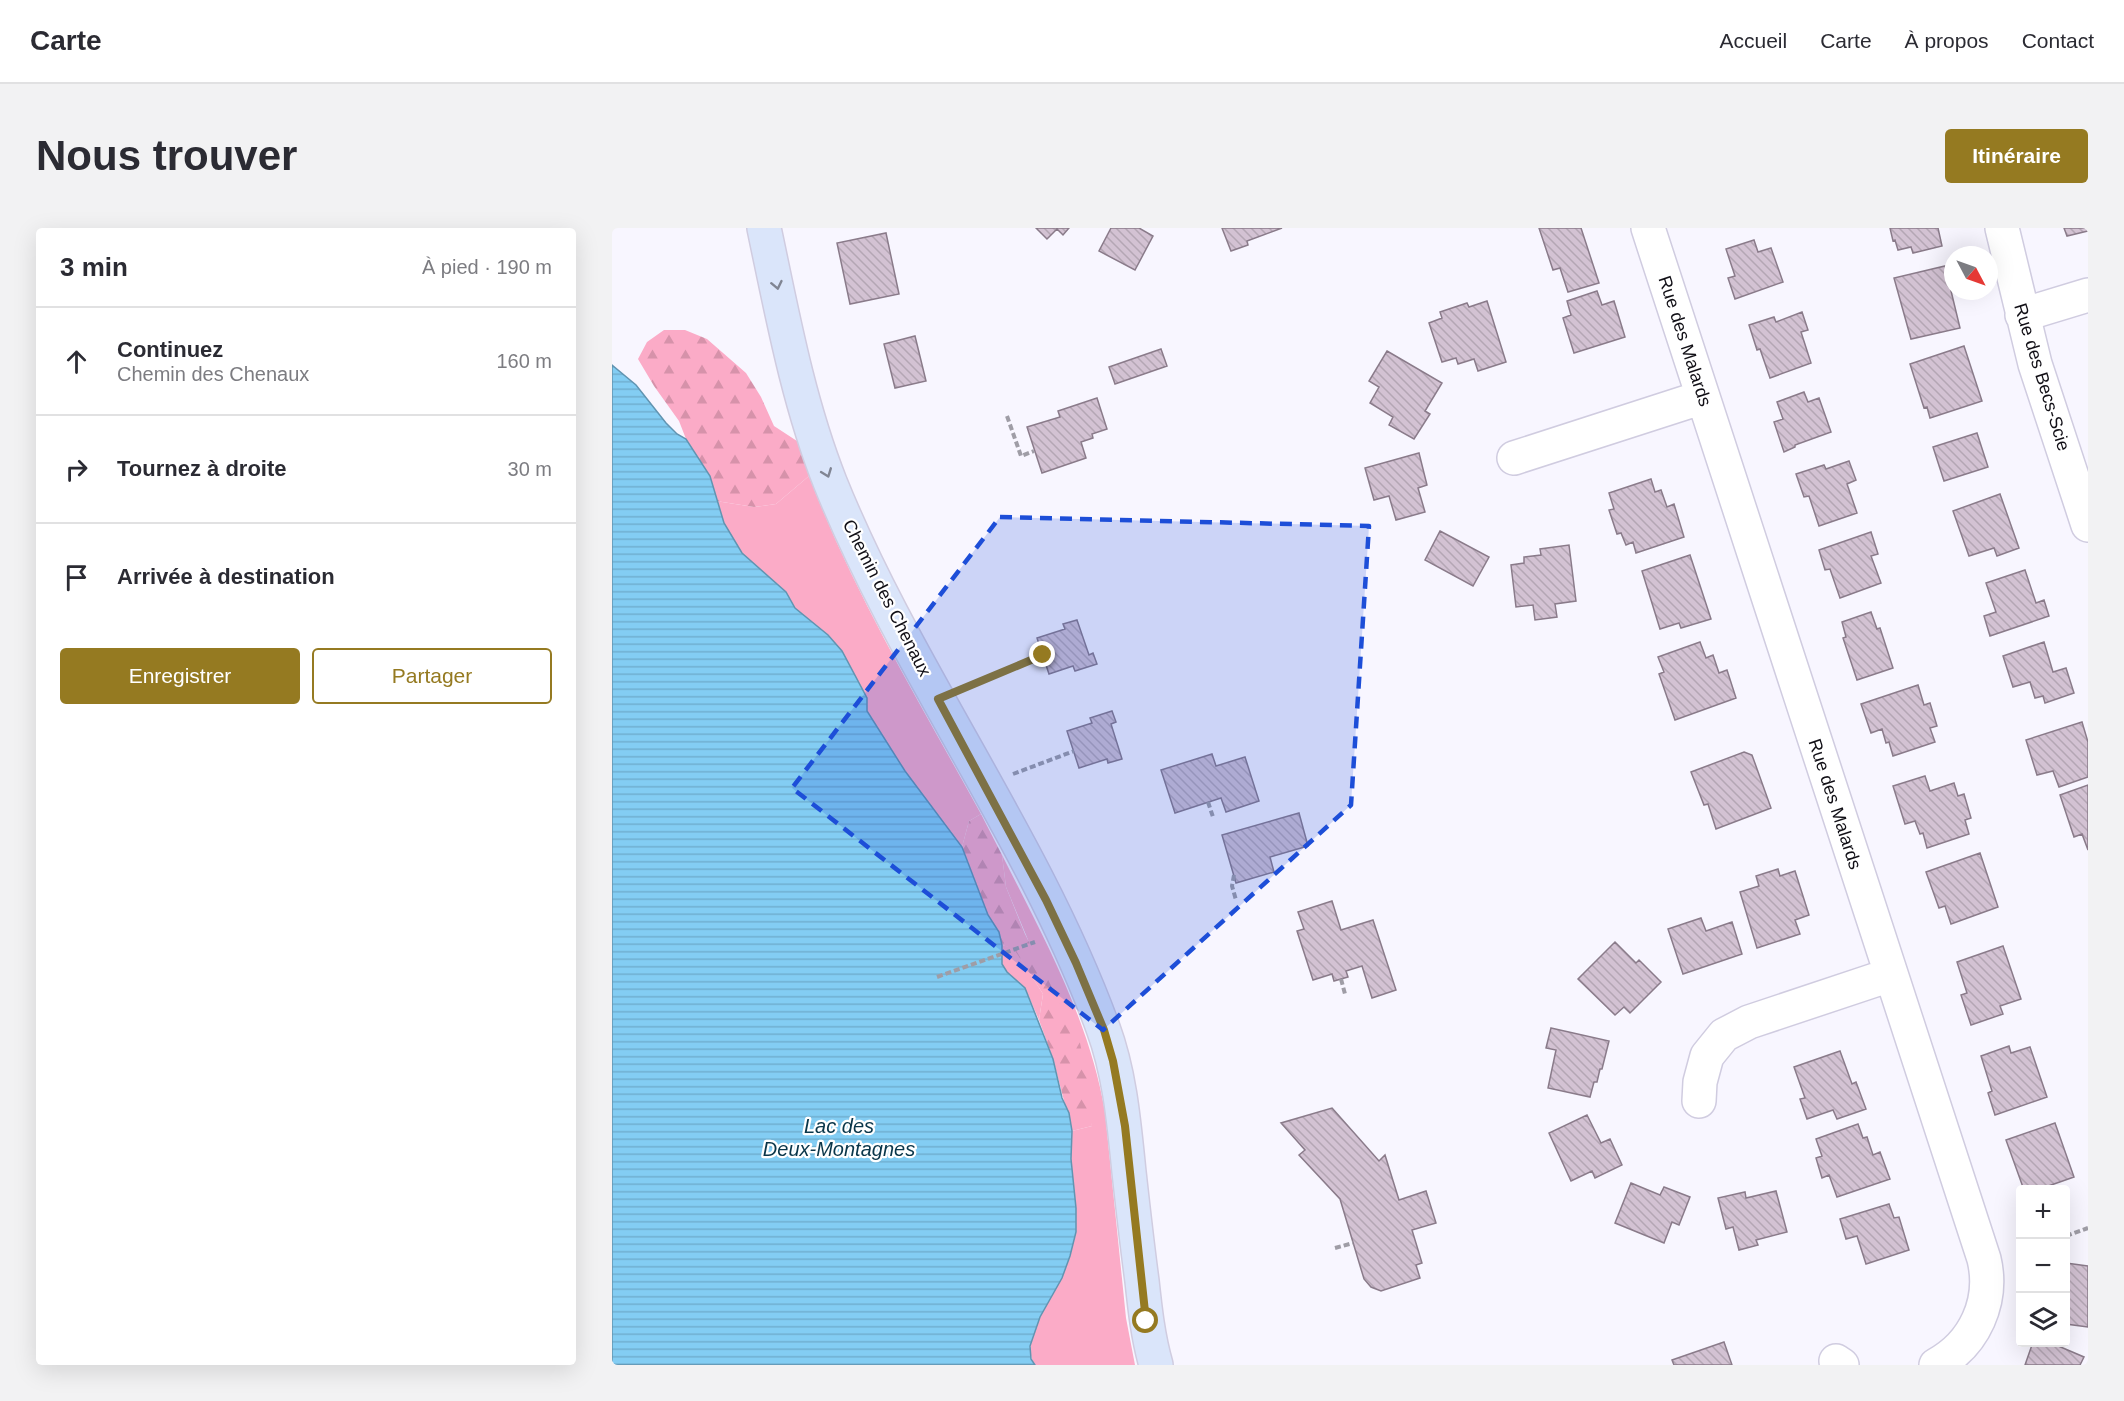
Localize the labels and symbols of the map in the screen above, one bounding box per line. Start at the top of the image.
north arrow [1944,246,1998,300]
street label: Rue des Malards [1654,273,1716,409]
one-way arrow [770,280,783,290]
street label: Rue des Becs-Scie [2010,301,2074,453]
one-way arrow [820,467,832,478]
street label: Chemin des Chenaux [839,516,935,680]
route end [1029,641,1055,667]
street label: Rue des Malards [1804,736,1866,872]
water label: Lac des Deux-Montagnes [763,1115,915,1160]
route start [1132,1307,1158,1333]

